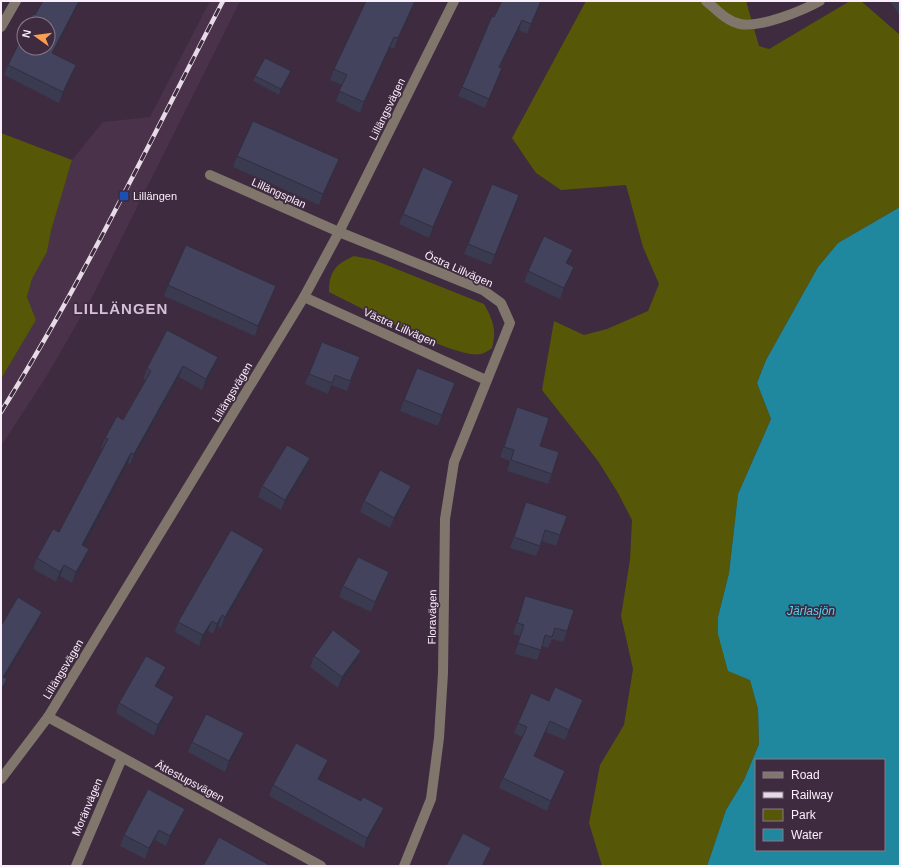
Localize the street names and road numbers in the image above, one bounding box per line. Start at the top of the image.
street label: Lillängsvägen [367,76,407,142]
street label: Lillängsplan [250,176,308,210]
street label: Östra Lillvägen [423,249,495,289]
street label: Västra Lillvägen [362,306,438,348]
street label: Lillängsvägen [210,360,254,424]
street label: Floravägen [426,589,438,645]
street label: Lillängsvägen [41,637,85,701]
street label: Ättestupsvägen [154,758,226,804]
street label: Moränvägen [70,777,104,837]

